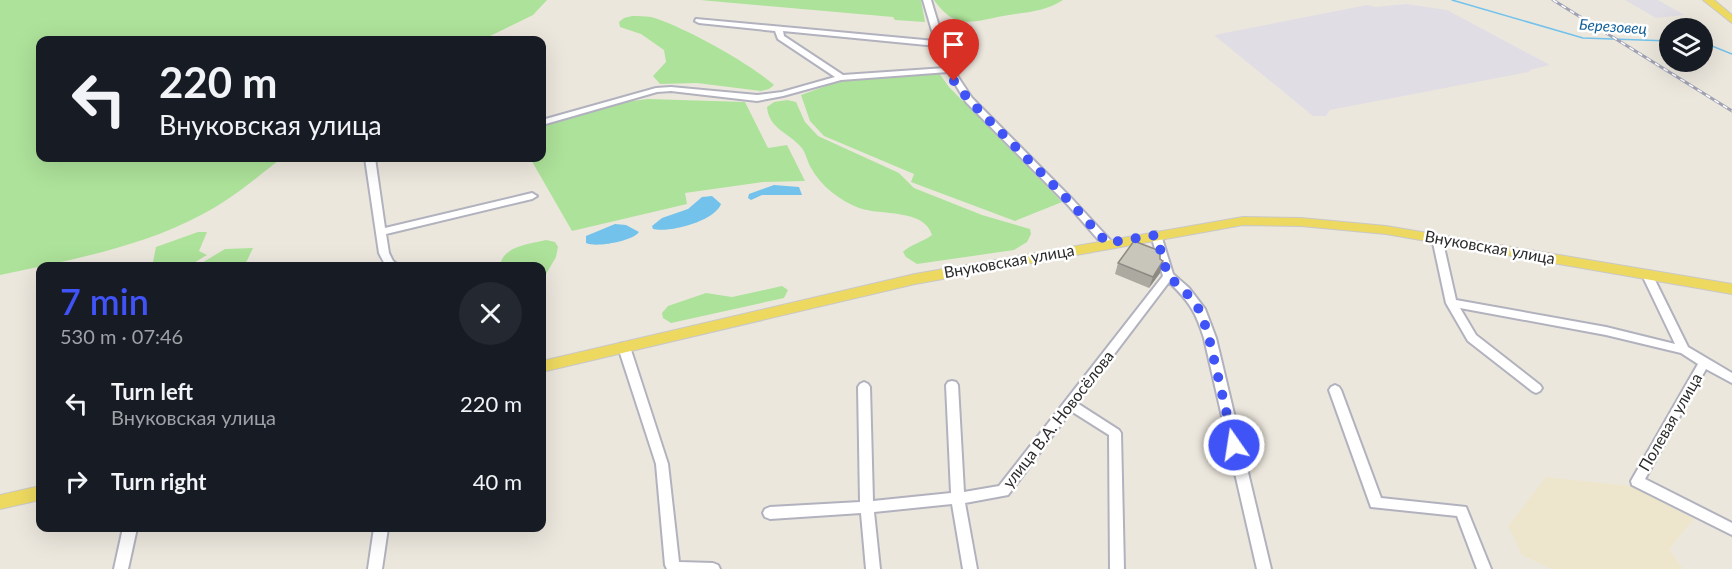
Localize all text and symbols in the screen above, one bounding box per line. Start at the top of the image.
water label: Березовец [1578,15,1648,37]
map controls [1659,18,1713,72]
button: layers [1659,18,1713,72]
pin [928,19,979,81]
icon: arrive [937,28,970,61]
text: 220 m [159,57,277,107]
icon: left [60,60,138,138]
text: Внуковская улица [159,108,382,141]
street label: Внуковская улица [1423,226,1557,267]
street label: Внуковская улица [942,240,1076,281]
text: 7 min [60,279,149,323]
button: close [459,282,522,345]
text: 530 m · 07:46 [60,324,183,348]
street label: улица В.А. Новосёлова [998,346,1117,491]
street label: Полевая улица [1634,369,1705,474]
text: Turn left [111,378,193,405]
icon: left [60,387,93,420]
text: 220 m [460,390,522,417]
text: Внуковская улица [111,405,276,429]
position arrow [1202,413,1266,477]
icon: right [60,465,93,498]
text: Turn right [111,468,206,495]
text: 40 m [473,468,522,495]

